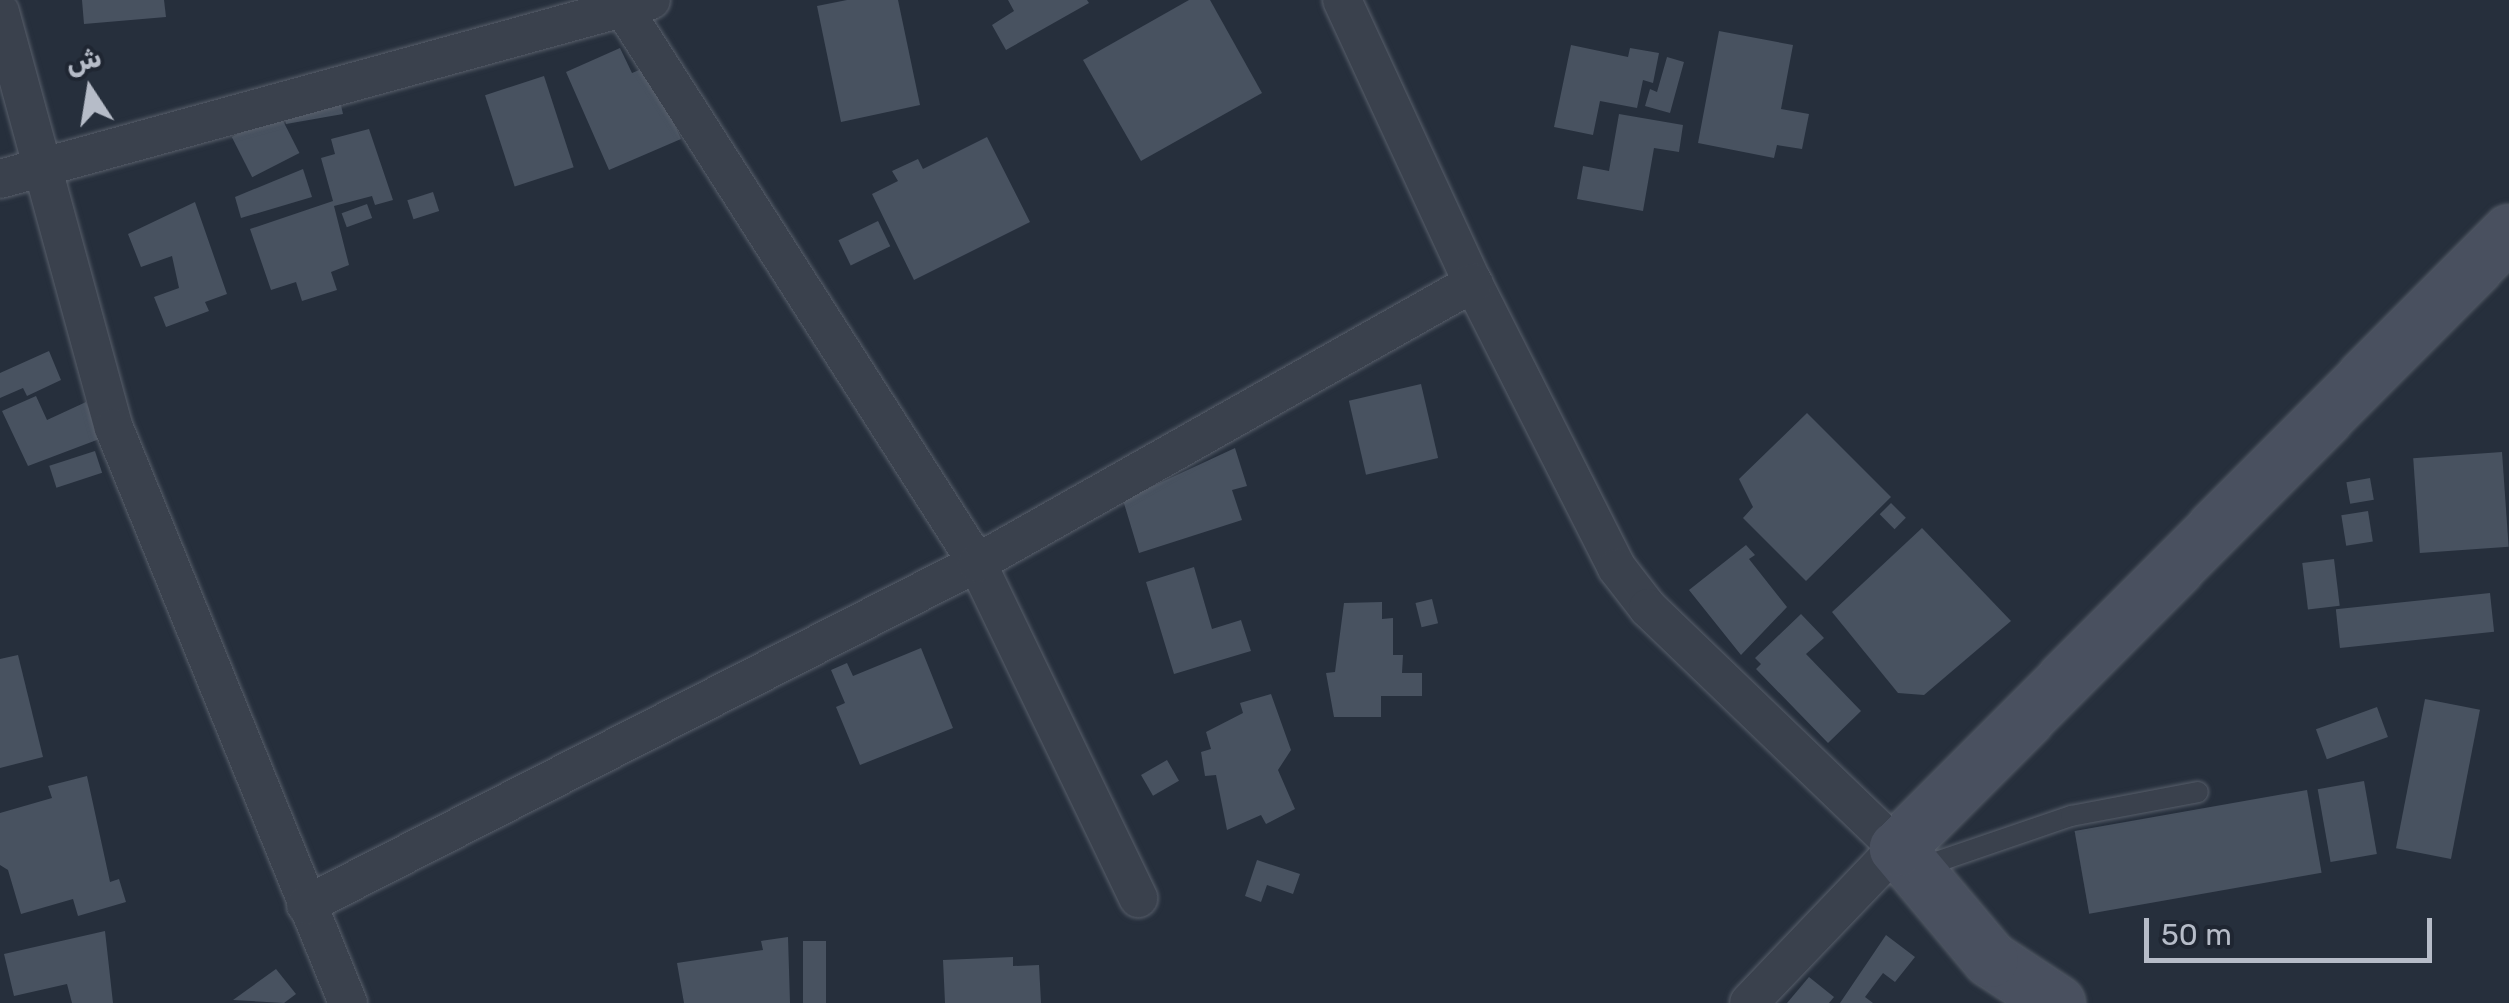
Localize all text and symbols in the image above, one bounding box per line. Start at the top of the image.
north arrow [40,40,140,140]
text: ش [63,40,104,80]
scale bar [2149,898,2436,960]
text: 50 m [2161,917,2232,953]

